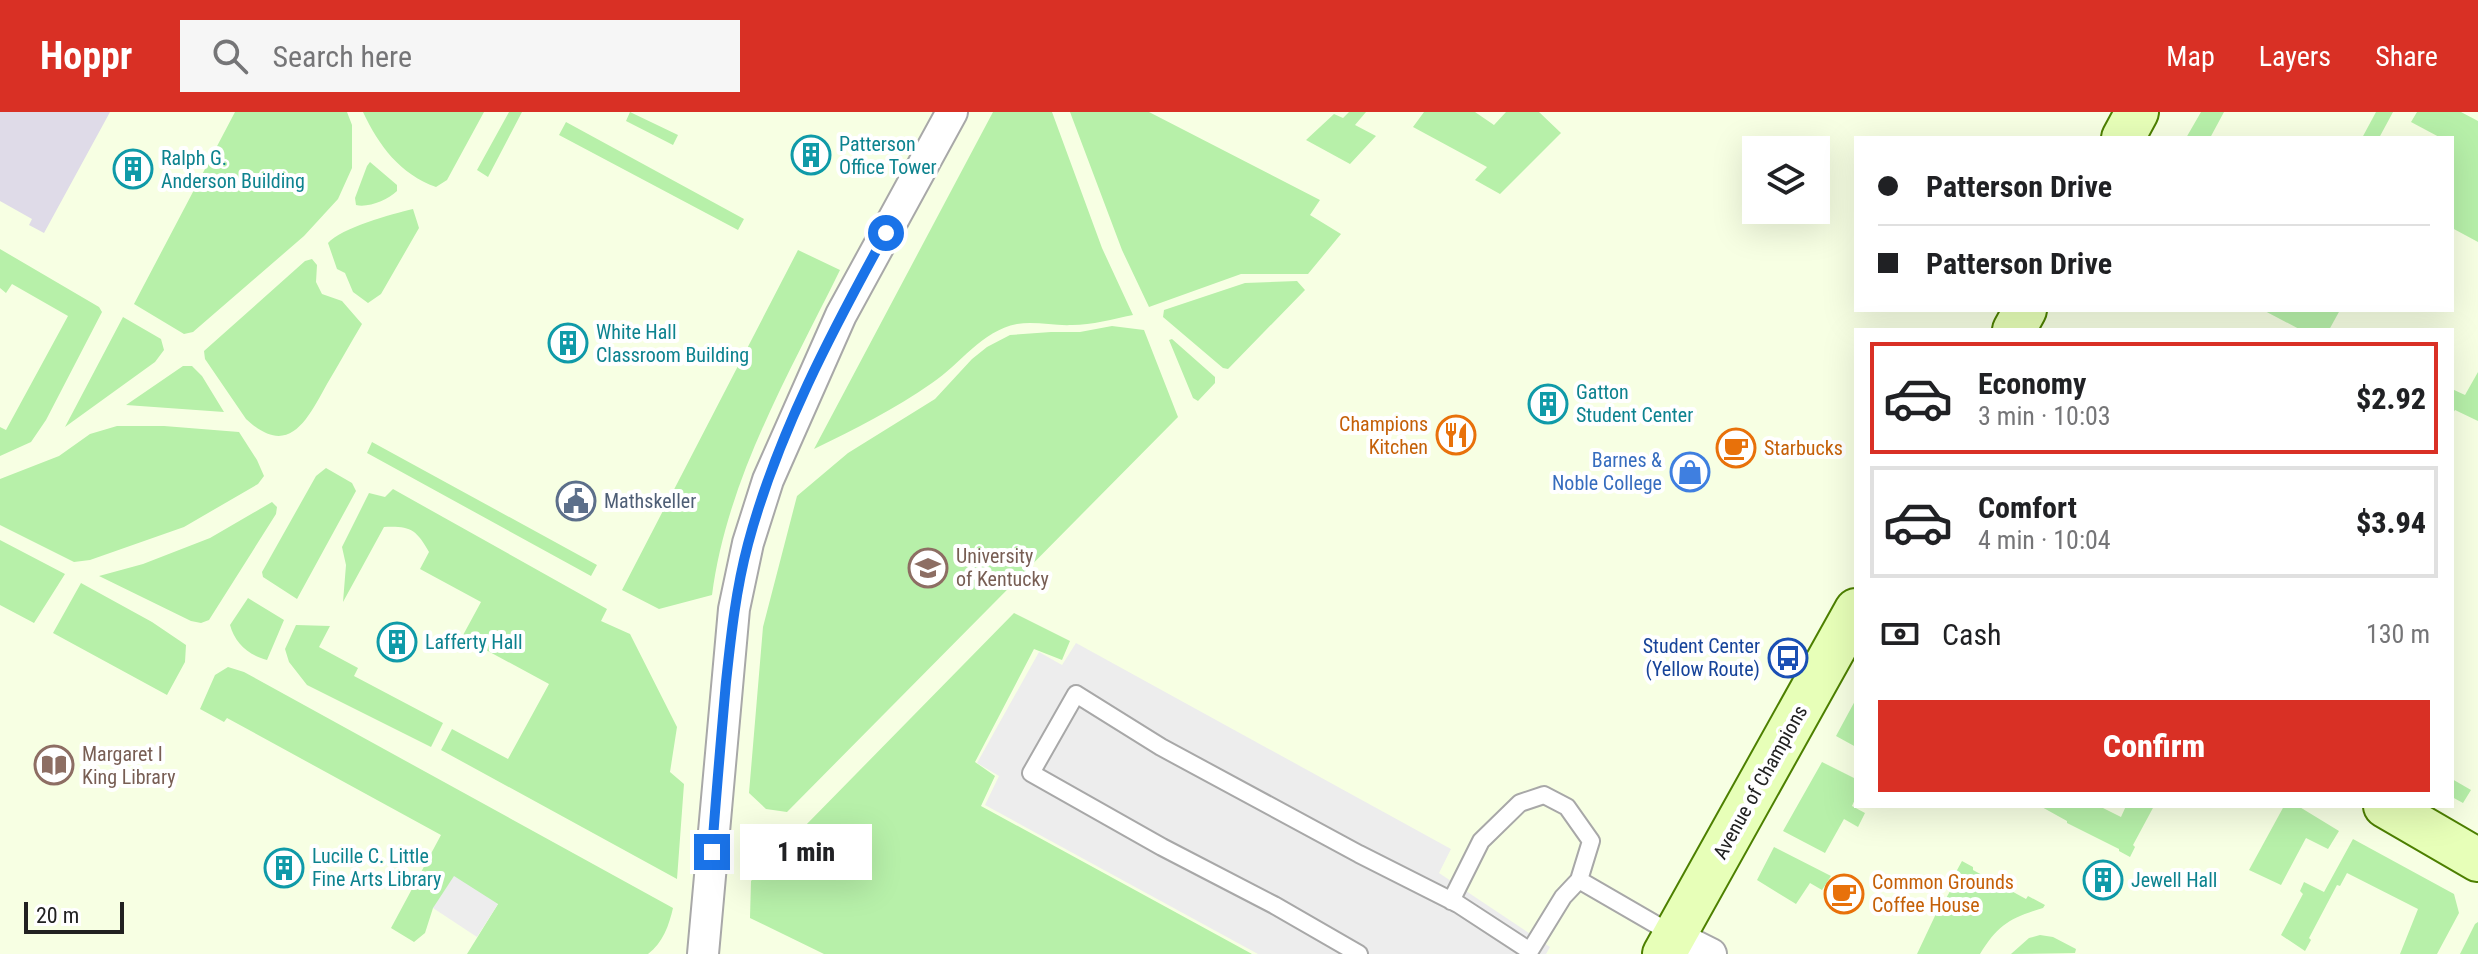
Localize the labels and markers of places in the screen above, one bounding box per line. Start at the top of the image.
place label: Patterson Office Tower [839,132,937,179]
building icon: Patterson Office Tower [790,134,832,176]
place label: Ralph G. Anderson Building [161,146,305,193]
building icon: Ralph G. Anderson Building [112,148,154,190]
place label: White Hall Classroom Building [596,320,749,367]
building icon: White Hall Classroom Building [547,322,589,364]
place label: Gatton Student Center [1576,380,1693,427]
building icon: Gatton Student Center [1527,383,1569,425]
place label: Champions Kitchen [1339,412,1428,459]
restaurant icon: Champions Kitchen [1435,414,1477,456]
cafe icon: Starbucks [1715,427,1757,469]
place label: Starbucks [1764,436,1843,460]
place label: Barnes & Noble College [1552,448,1662,495]
shop icon: Barnes & Noble College [1669,451,1711,493]
public building icon: Mathskeller [555,480,597,522]
place label: Mathskeller [604,489,696,513]
place label: University of Kentucky [956,544,1049,591]
school or university icon: University of Kentucky [907,547,949,589]
building icon: Lafferty Hall [376,621,418,663]
place label: Lafferty Hall [425,630,522,654]
place label: Student Center (Yellow Route) [1643,634,1760,681]
bus stop icon: Student Center (Yellow Route) [1767,637,1809,679]
place label: Margaret I King Library [82,742,176,789]
library icon: Margaret I King Library [33,744,75,786]
place label: Lucille C. Little Fine Arts Library [312,844,441,891]
building icon: Lucille C. Little Fine Arts Library [263,847,305,889]
building icon: Jewell Hall [2082,859,2124,901]
place label: Jewell Hall [2131,868,2217,892]
place label: Common Grounds Coffee House [1872,870,2014,917]
cafe icon: Common Grounds Coffee House [1823,873,1865,915]

